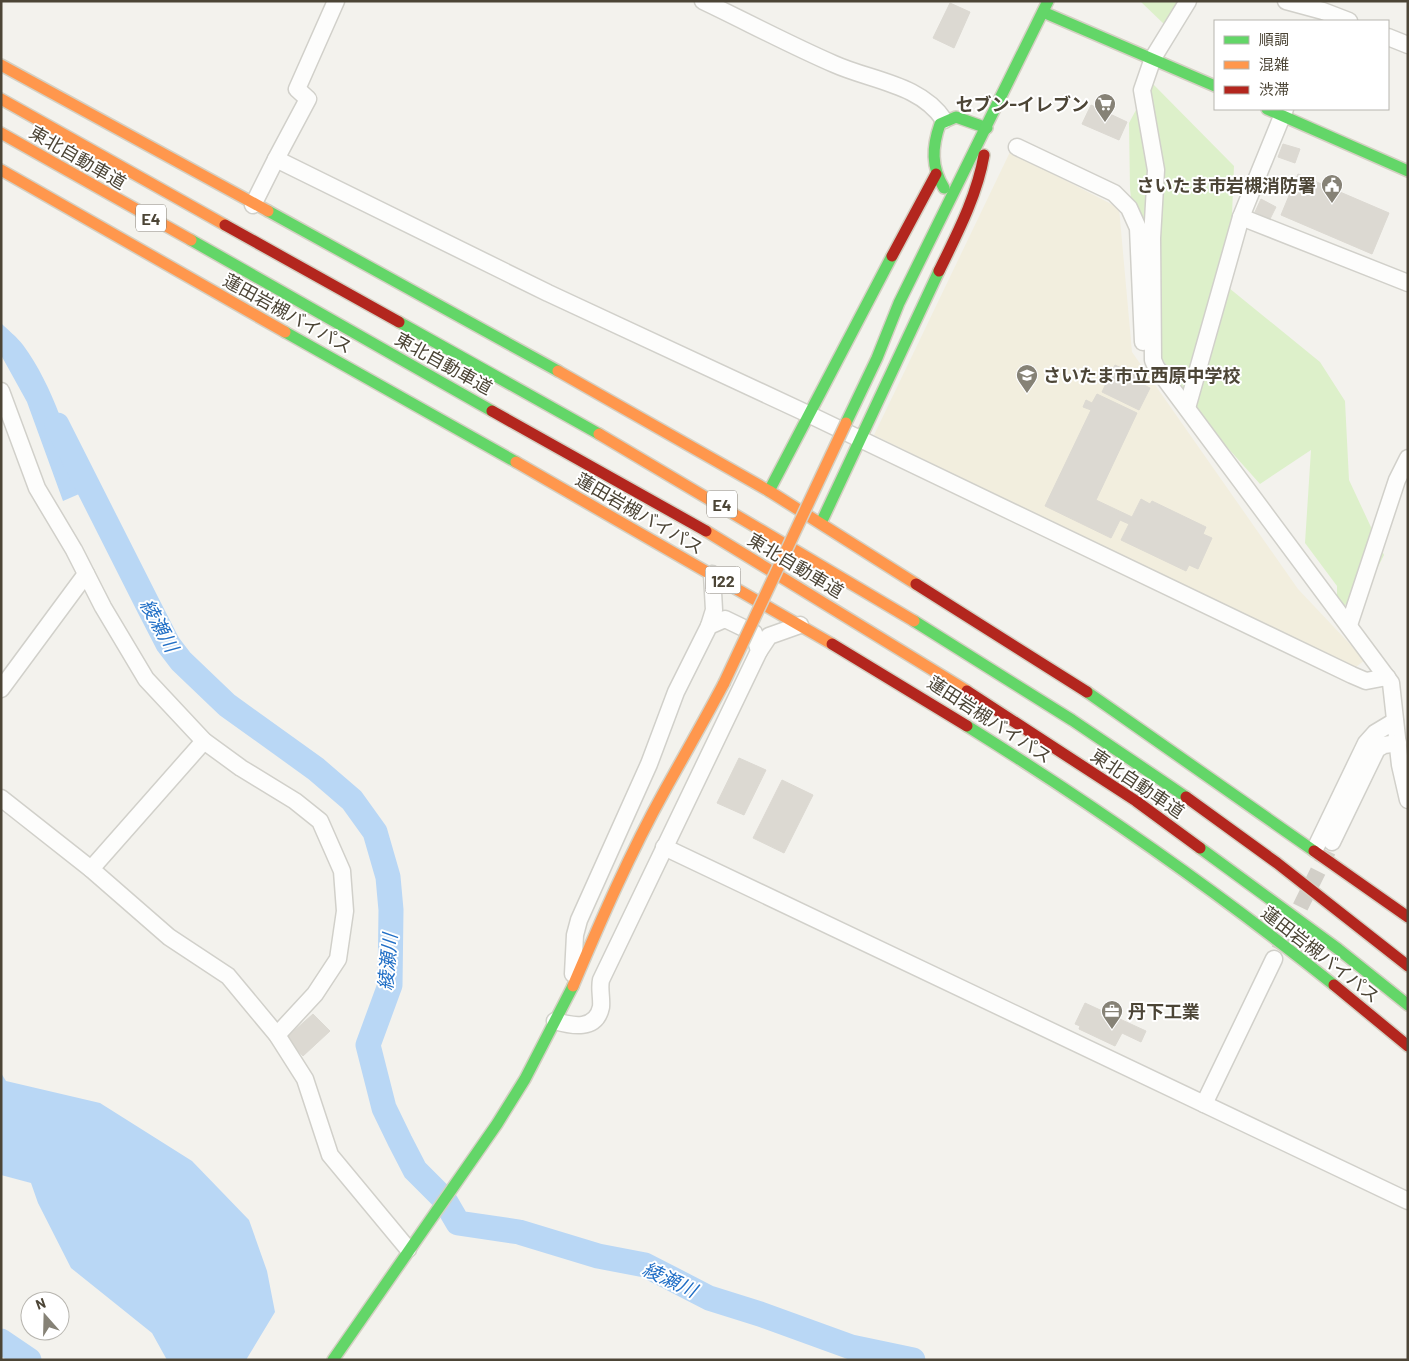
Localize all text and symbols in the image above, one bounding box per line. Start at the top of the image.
legend [1214,20,1389,110]
text: 順調 [1259,30,1289,48]
text: 混雑 [1259,55,1289,73]
text: 渋滞 [1259,80,1289,98]
supermarket icon: セブン-イレブン [1093,92,1117,123]
place label: セブン-イレブン [956,93,1089,115]
street label: 東北自動車道 [26,120,130,194]
public building icon: さいたま市岩槻消防署 [1320,173,1344,204]
place label: さいたま市岩槻消防署 [1137,174,1316,196]
road number: E4 [136,204,166,232]
street label: 蓮田岩槻バイパス [220,269,356,357]
street label: 東北自動車道 [391,327,497,399]
school or university icon: さいたま市立西原中学校 [1015,363,1039,394]
place label: さいたま市立西原中学校 [1043,364,1240,386]
street label: 蓮田岩槻バイパス [572,468,708,558]
road number: E4 [707,490,737,518]
street label: 東北自動車道 [744,528,848,602]
road number: 122 [706,566,740,594]
water label: 綾瀬川 [136,594,185,657]
street label: 蓮田岩槻バイパス [924,671,1056,767]
street label: 東北自動車道 [1087,744,1189,822]
street label: 蓮田岩槻バイパス [1258,901,1384,1007]
water label: 綾瀬川 [373,931,401,991]
office icon: 丹下工業 [1100,999,1124,1030]
place label: 丹下工業 [1128,1000,1200,1022]
water label: 綾瀬川 [639,1257,702,1302]
north arrow [20,1291,70,1341]
text: N [33,1294,48,1313]

